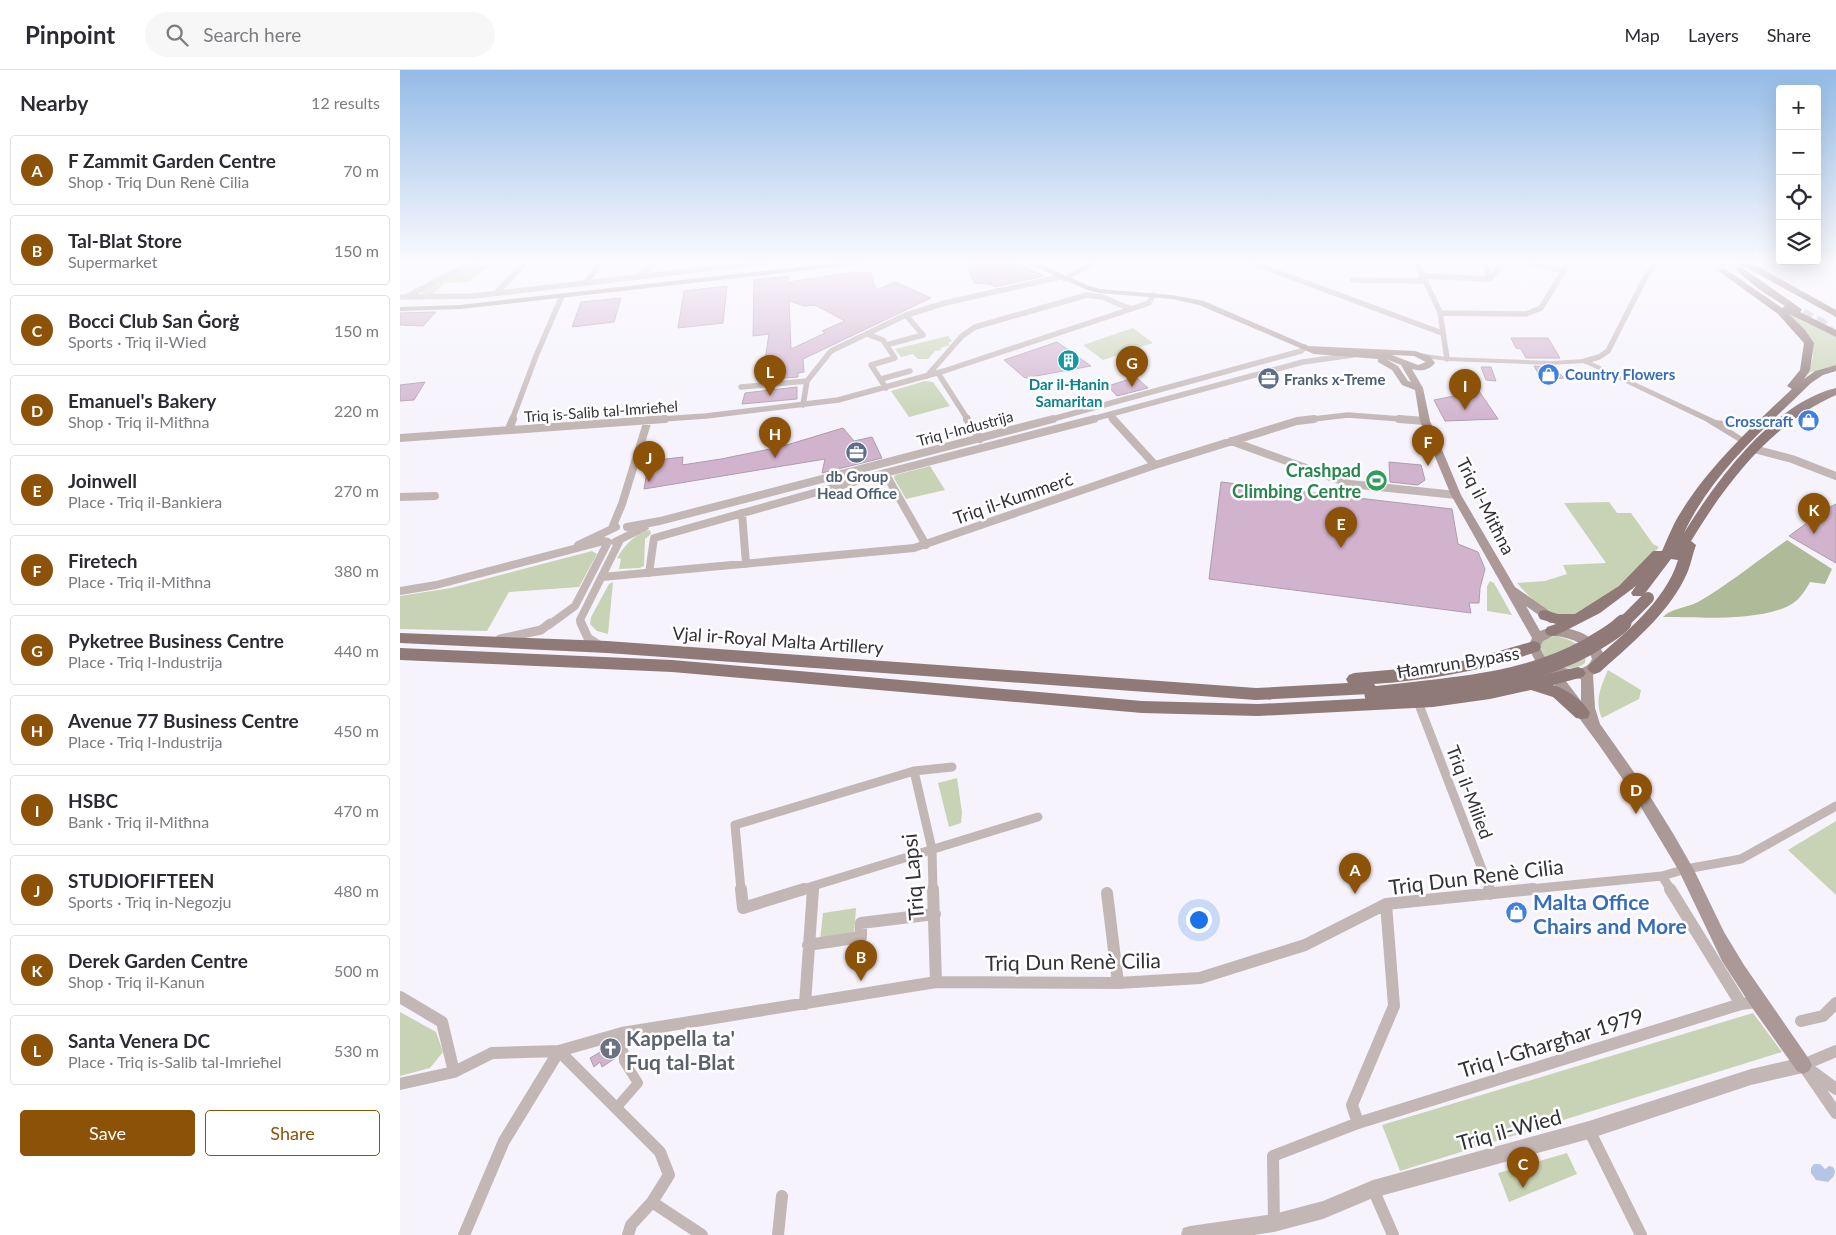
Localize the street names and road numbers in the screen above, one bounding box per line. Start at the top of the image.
street label: Triq is-Salib tal-Imrieħel [523,397,679,425]
street label: Triq l-Industrija [915,407,1015,449]
street label: Triq il-Mitħna [1452,454,1520,558]
street label: Triq il-Kummerċ [950,467,1076,529]
street label: Vjal ir-Royal Malta Artillery [672,622,885,658]
street label: Ħamrun Bypass [1395,641,1521,683]
street label: Triq il-Milied [1442,742,1498,842]
street label: Triq Lapsi [896,833,928,921]
street label: Triq Dun Renè Cilia [1387,853,1565,899]
street label: Triq Dun Renè Cilia [985,947,1161,975]
street label: Triq l-Għargħar 1979 [1456,1002,1646,1082]
street label: Triq il-Wied [1454,1103,1564,1155]

